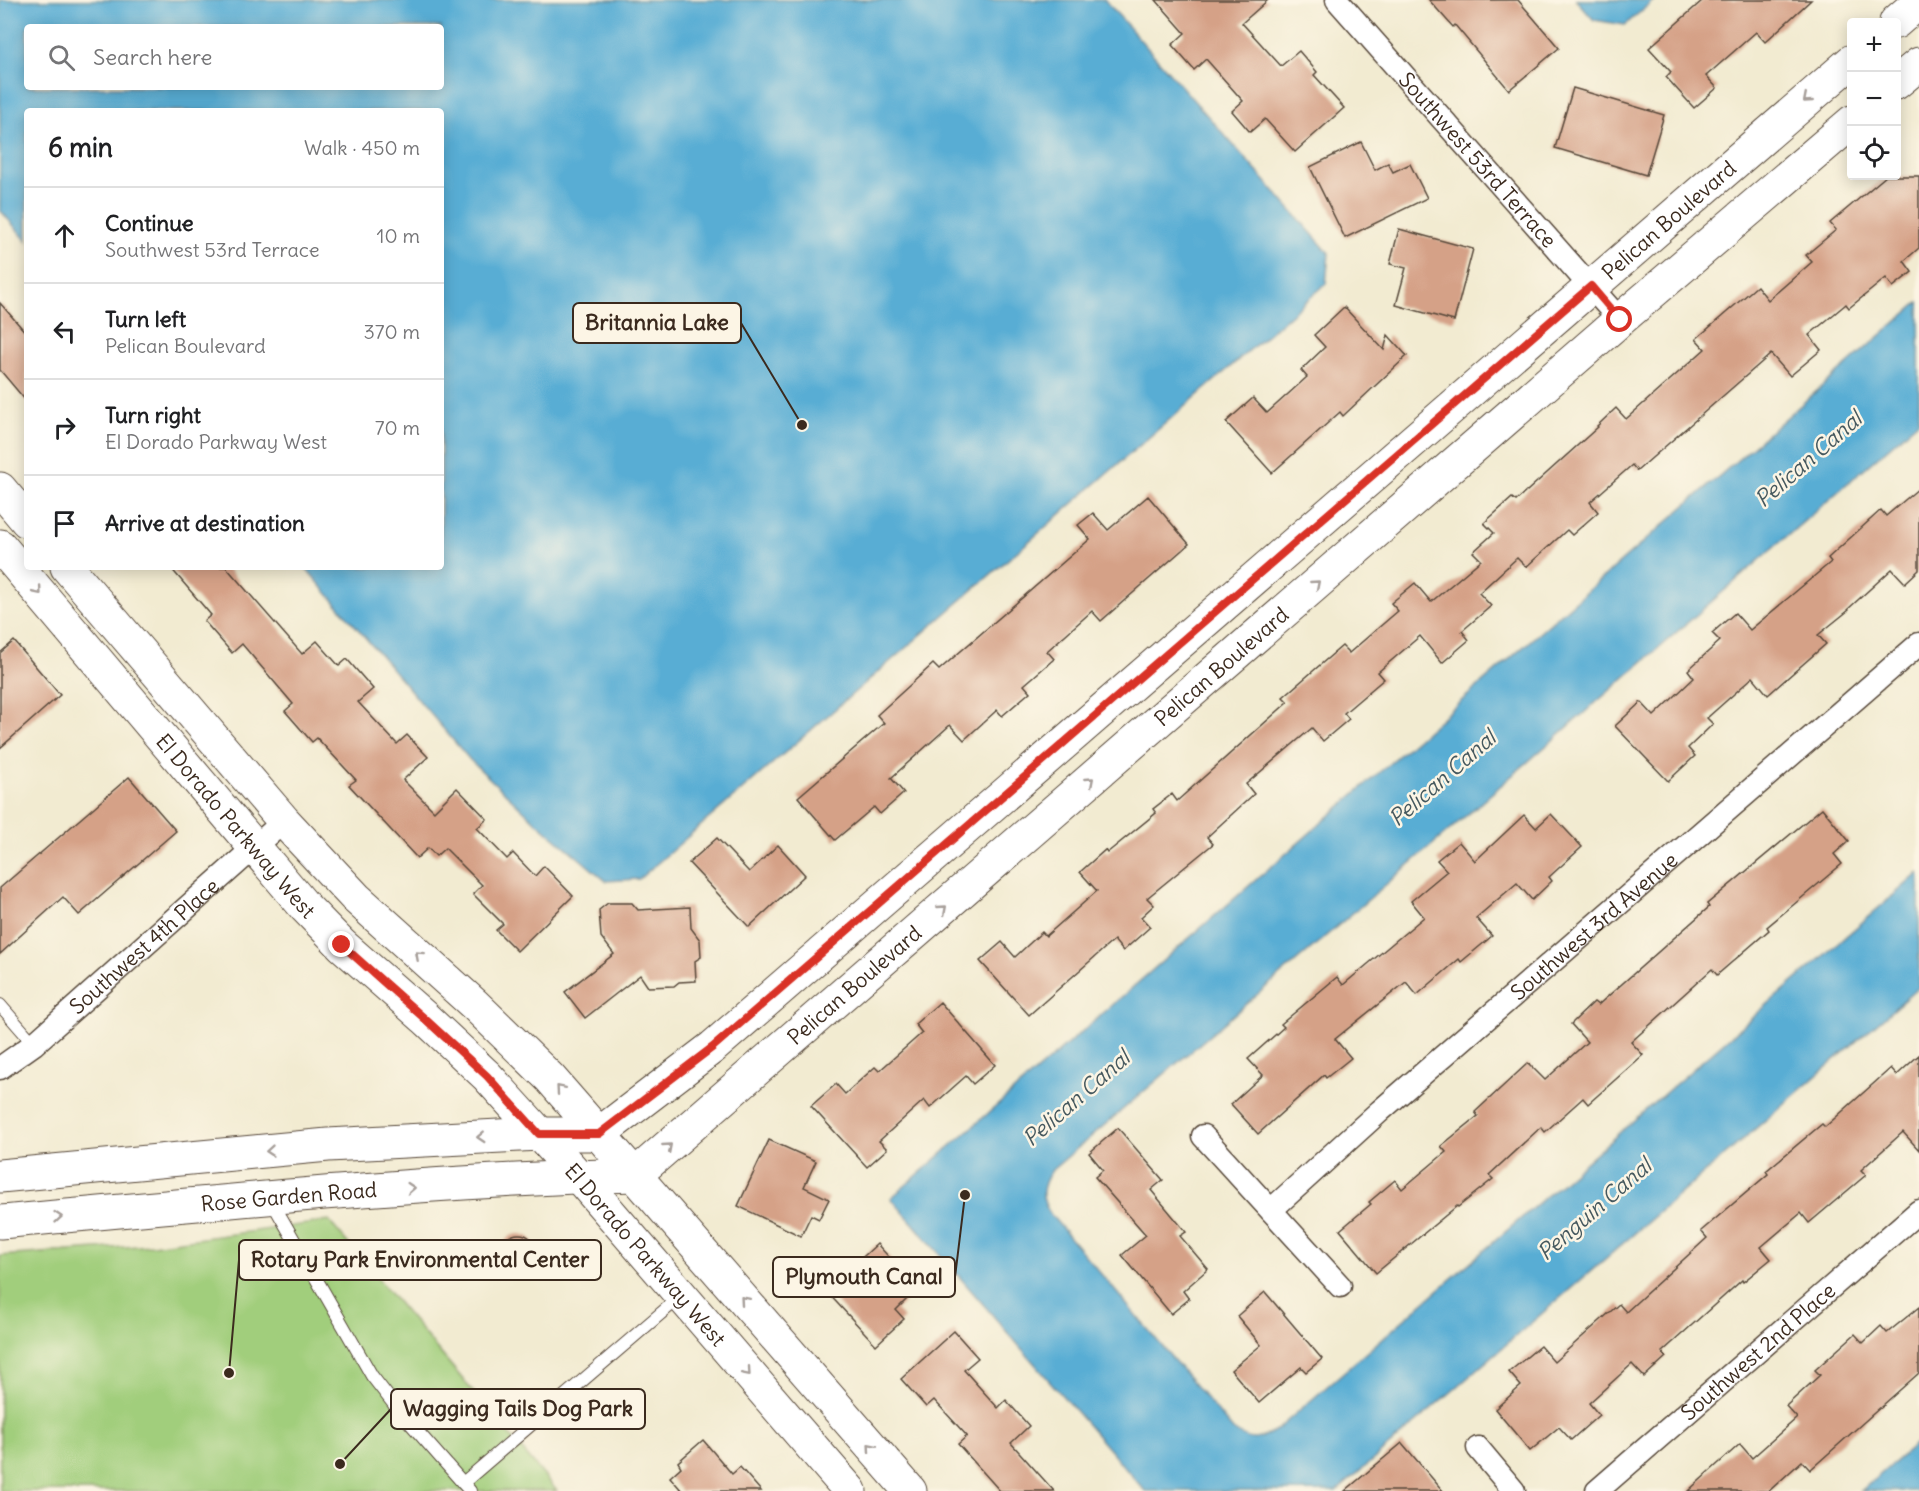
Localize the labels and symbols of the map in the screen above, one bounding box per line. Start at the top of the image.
street label: Southwest 53rd Terrace [1393,66,1563,253]
one-way arrow [1803,92,1814,103]
street label: Pelican Boulevard [1596,154,1741,285]
callout: Britannia Lake [573,303,741,343]
route start [1606,306,1632,332]
text: Britannia Lake [585,308,729,336]
water label: Pelican Canal [1749,403,1870,513]
one-way arrow [1310,580,1320,591]
one-way arrow [31,584,42,595]
street label: Pelican Boulevard [1148,601,1294,732]
water label: Pelican Canal [1383,722,1504,832]
street label: El Dorado Parkway West [151,728,322,924]
one-way arrow [1083,777,1094,788]
street label: Southwest 3rd Avenue [1505,846,1683,1006]
street label: Southwest 4th Place [64,872,224,1020]
one-way arrow [936,905,947,916]
street label: Pelican Boulevard [781,919,927,1050]
route end [328,931,354,957]
one-way arrow [415,951,426,962]
water label: Pelican Canal [1017,1042,1138,1152]
one-way arrow [556,1085,567,1096]
one-way arrow [476,1131,485,1144]
one-way arrow [661,1143,672,1154]
one-way arrow [265,1144,274,1157]
water label: Penguin Canal [1531,1150,1659,1266]
street label: El Dorado Parkway West [559,1157,732,1352]
street label: Rose Garden Road [200,1175,378,1217]
one-way arrow [407,1181,416,1194]
one-way arrow [54,1211,63,1224]
callout: Rotary Park Environmental Center [239,1240,601,1280]
text: Rotary Park Environmental Center [251,1245,590,1273]
callout: Plymouth Canal [773,1257,955,1297]
text: Plymouth Canal [785,1262,943,1290]
street label: Southwest 2nd Place [1675,1277,1841,1426]
one-way arrow [740,1296,751,1307]
one-way arrow [740,1365,751,1376]
callout: Wagging Tails Dog Park [391,1389,645,1429]
text: Wagging Tails Dog Park [403,1394,633,1422]
one-way arrow [868,1443,879,1454]

